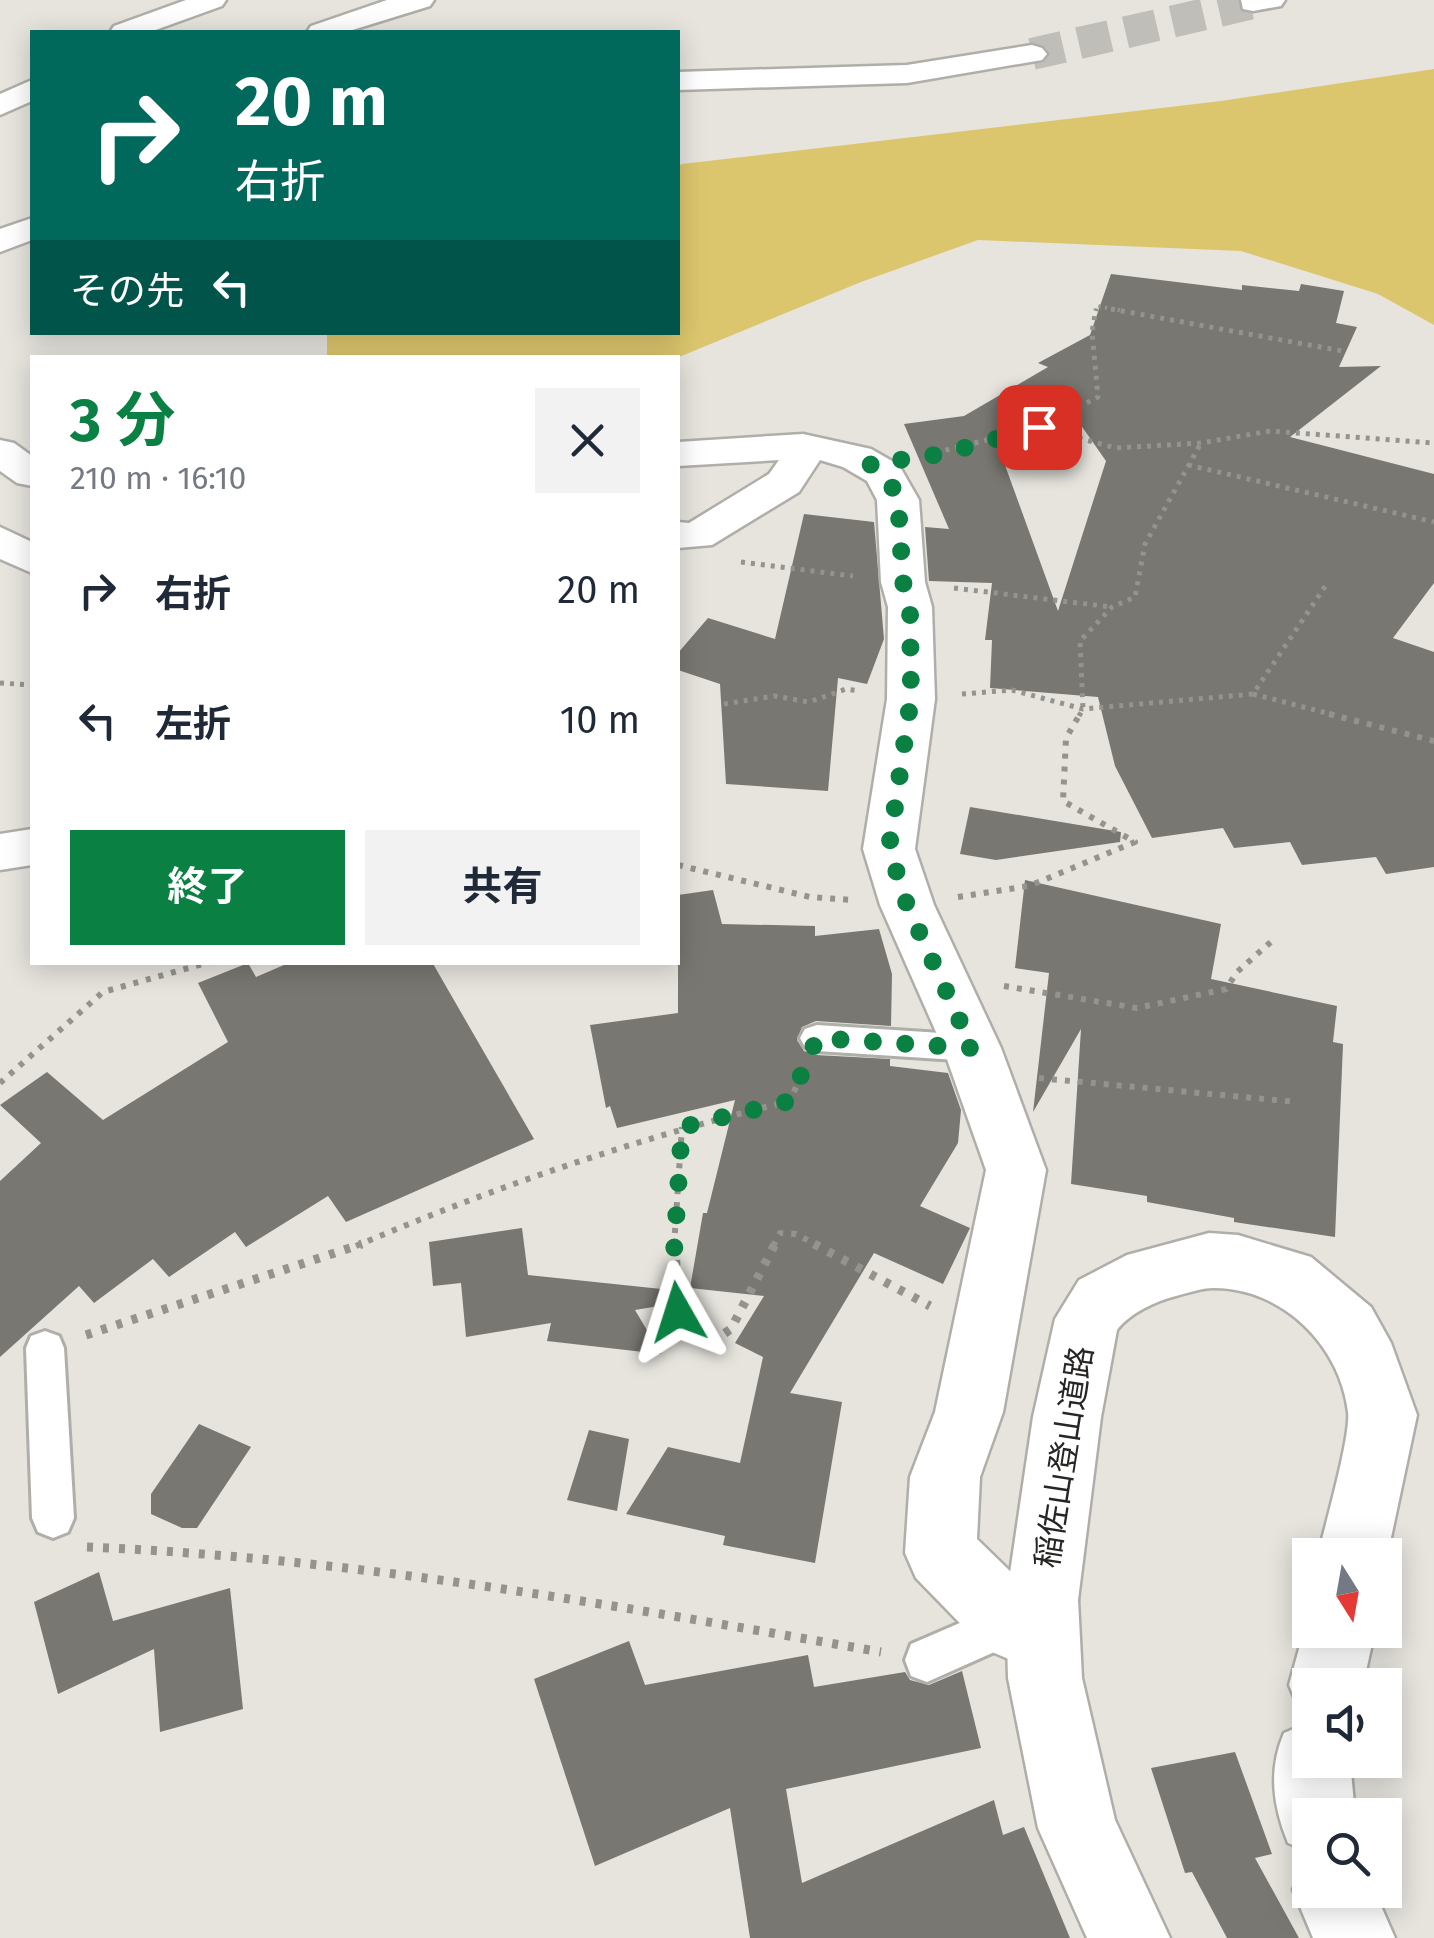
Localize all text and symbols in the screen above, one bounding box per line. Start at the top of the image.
text: 20 m [235,60,388,144]
icon: right [70,70,200,200]
text: 右折 [235,155,325,209]
icon: left [204,260,259,315]
text: その先 [70,268,184,314]
text: 3 分 [70,385,175,457]
pin [997,385,1082,470]
button: close [535,388,640,493]
icon: arrive [1012,400,1067,455]
text: 210 m · 16:10 [70,459,246,497]
icon: right [70,563,125,618]
text: 20 m [557,567,640,613]
text: 右折 [155,571,231,617]
icon: left [70,693,125,748]
text: 10 m [560,697,640,743]
text: 左折 [155,701,231,747]
button: 終了 [70,830,345,945]
button: 共有 [365,830,640,945]
position arrow [626,1260,730,1364]
street label: 稲佐山登山道路 [1028,1343,1100,1571]
north arrow [1292,1538,1402,1648]
map controls [1292,1538,1402,1908]
button: sound [1292,1668,1402,1778]
button: search [1292,1798,1402,1908]

